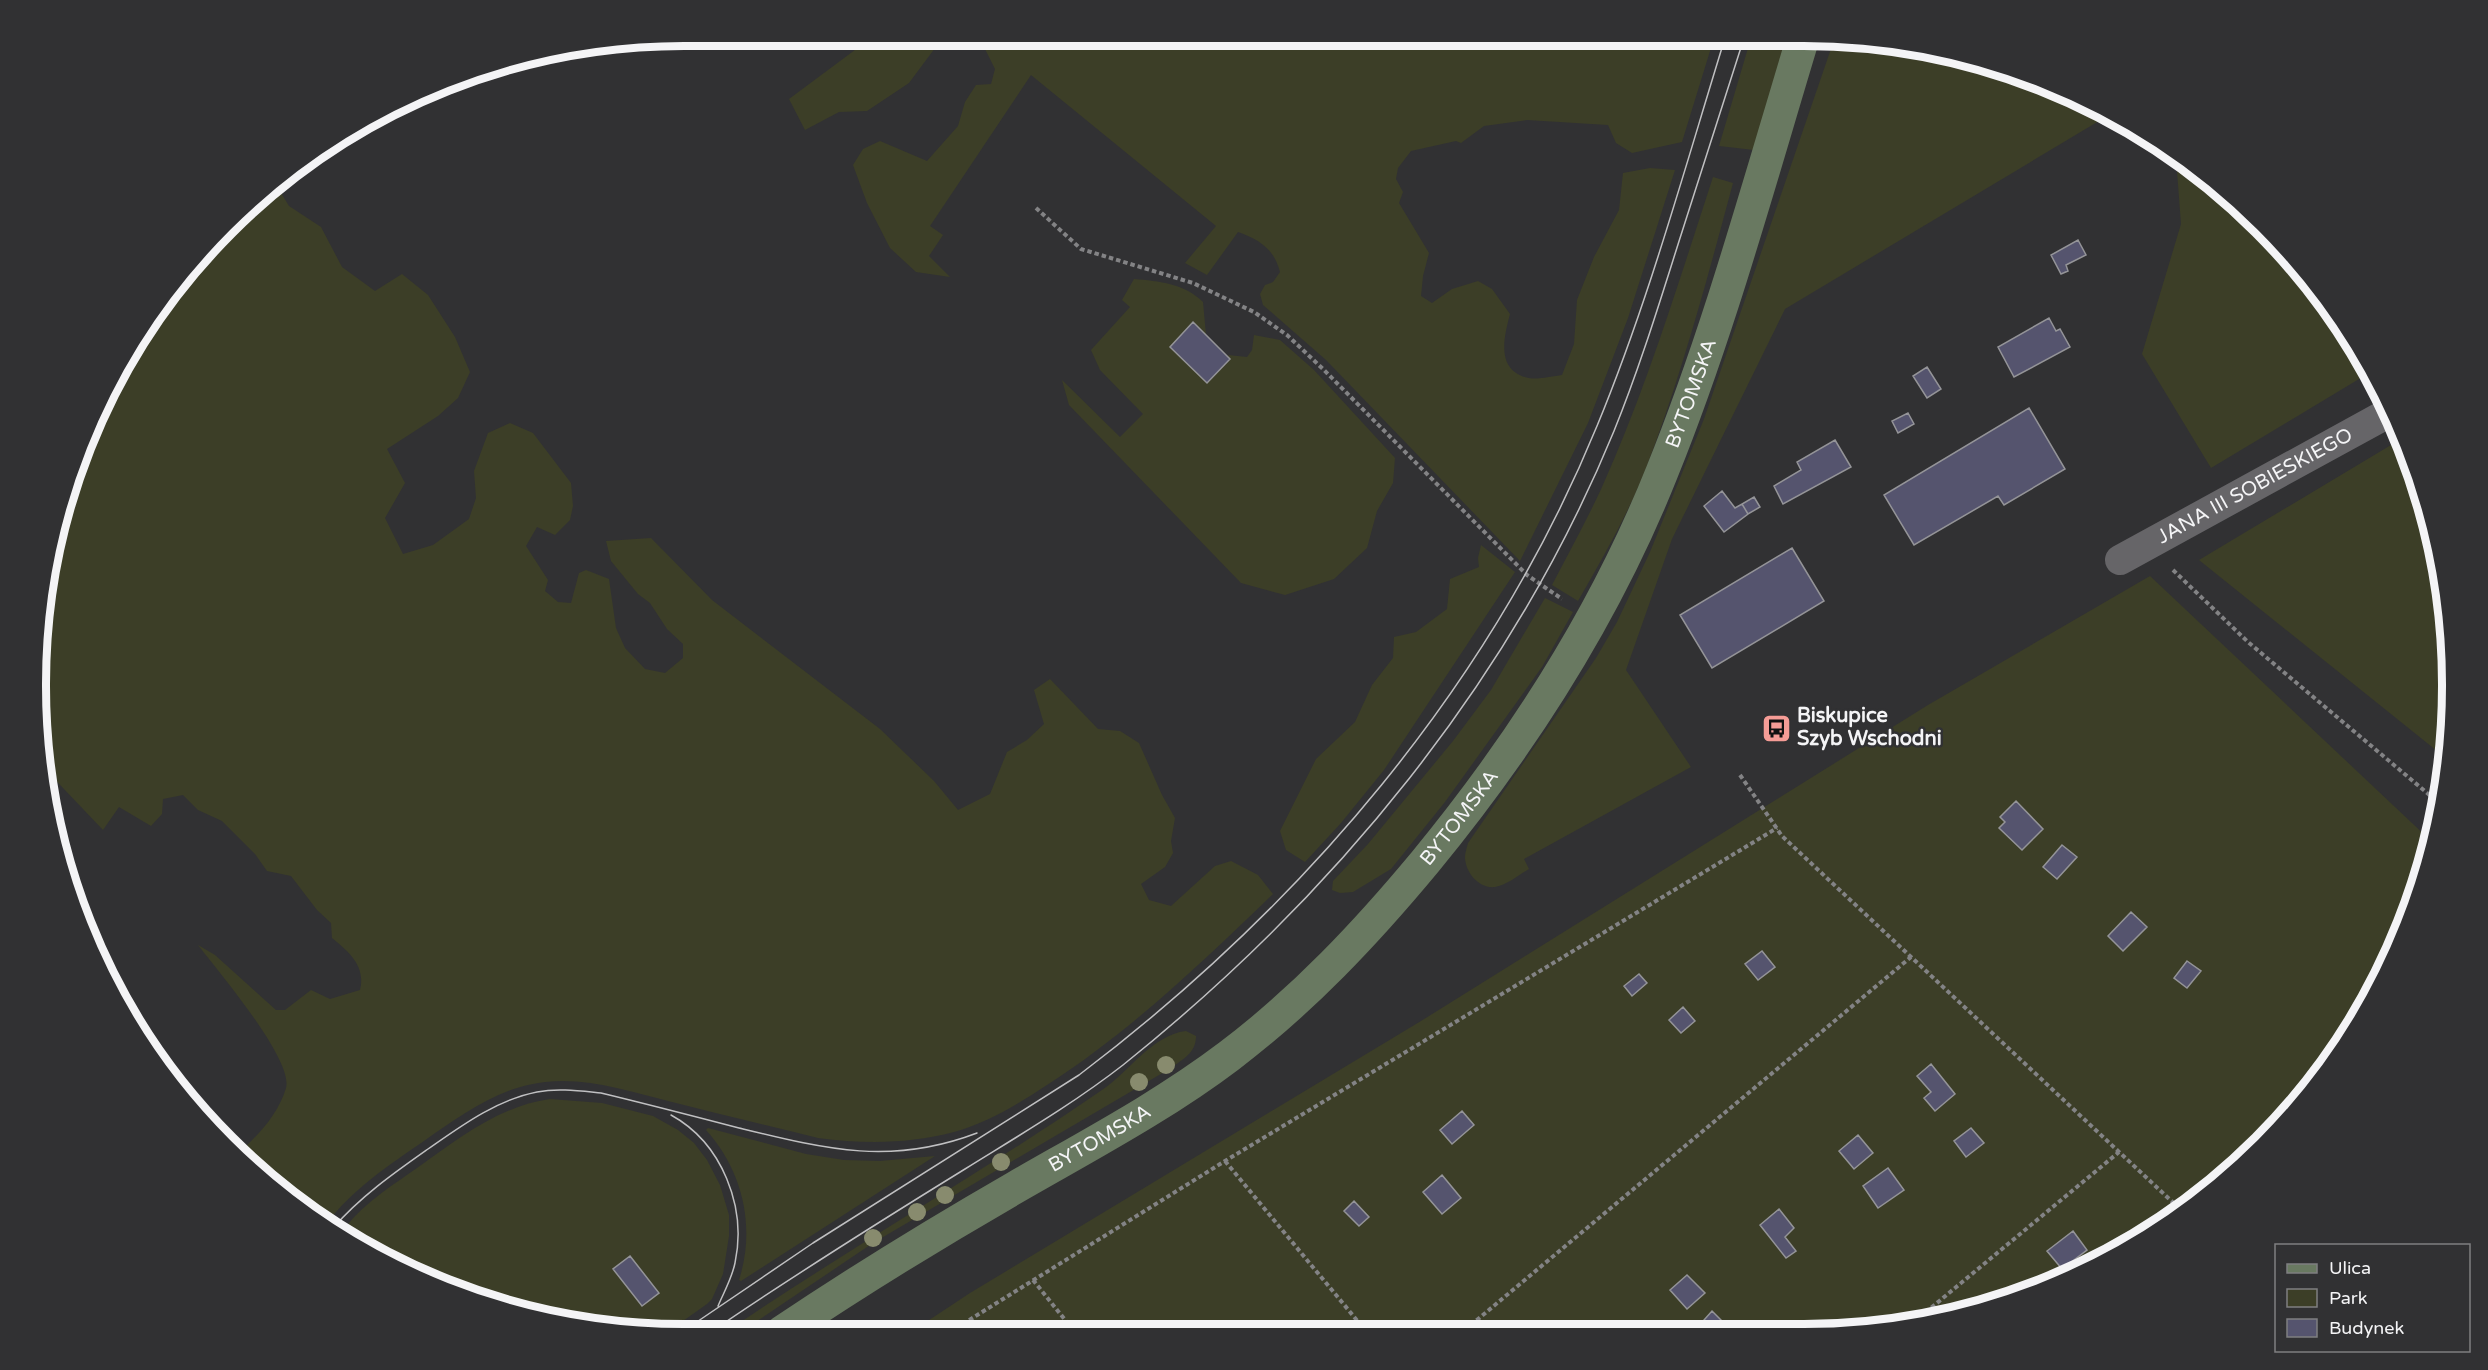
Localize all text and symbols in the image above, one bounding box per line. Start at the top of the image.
street label: BYTOMSKA [1661,336,1722,452]
street label: JANA III SOBIESKIEGO [2153,423,2357,549]
place label: Biskupice Szyb Wschodni [1797,704,1942,751]
bus stop icon: Biskupice Szyb Wschodni [1760,712,1792,744]
street label: BYTOMSKA [1415,765,1504,871]
street label: BYTOMSKA [1044,1100,1155,1178]
legend [2275,1244,2470,1352]
text: Ulica [2329,1257,2371,1279]
text: Park [2329,1287,2368,1309]
text: Budynek [2329,1317,2404,1339]

